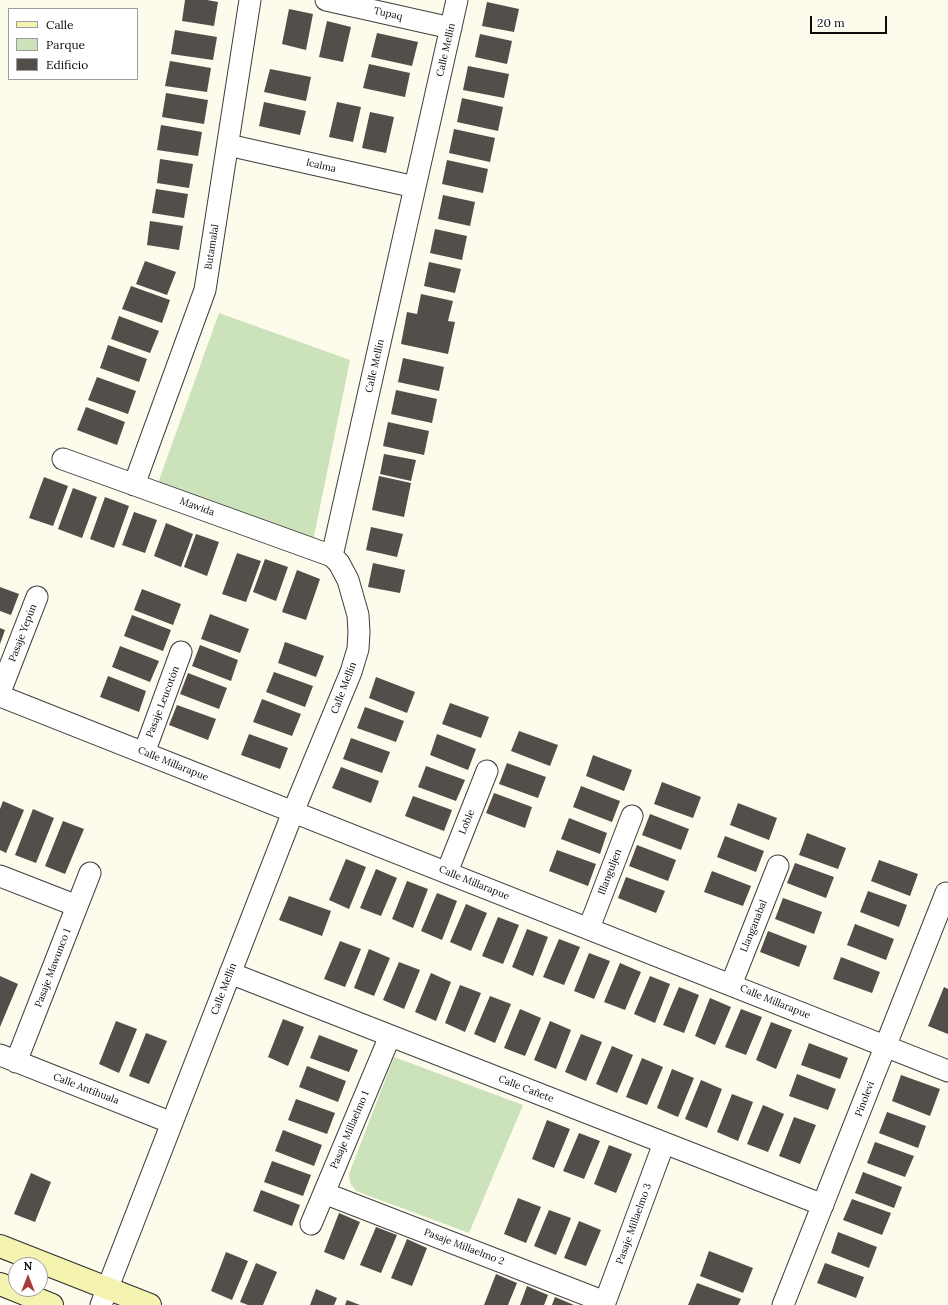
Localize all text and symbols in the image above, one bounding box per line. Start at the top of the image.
street label: Tupaq [373,5,403,23]
legend [8,8,138,80]
scale bar [812,8,889,34]
text: 20 m [817,15,845,30]
text: Calle [46,17,74,32]
street label: Calle Mellín [434,22,458,78]
text: Parque [46,37,85,52]
text: Edificio [46,57,88,72]
street label: Icalma [305,157,337,175]
street label: Butamalal [202,223,222,271]
street label: Calle Mellín [363,338,387,394]
street label: Mawida [178,495,216,519]
street label: Pasaje Yepún [6,602,40,664]
street label: Calle Mellín [329,660,359,716]
street label: Pasaje Leucotón [144,665,182,739]
street label: Calle Millarapue [136,744,210,784]
street label: Loble [457,808,477,836]
street label: Illanguljen [596,847,624,897]
street label: Calle Millarapue [437,863,511,903]
street label: Llanganabal [738,898,770,954]
street label: Pasaje Mawunco 1 [32,927,74,1009]
street label: Calle Mellín [209,961,239,1017]
street label: Calle Millarapue [738,982,812,1022]
street label: Calle Antihuala [51,1071,121,1107]
street label: Calle Cañete [497,1073,555,1105]
street label: Pinolevi [853,1080,877,1118]
street label: Pasaje Millaelmo 1 [328,1089,372,1171]
street label: Pasaje Millaelmo 3 [614,1182,654,1266]
street label: Pasaje Millaelmo 2 [422,1226,506,1268]
north arrow [8,1257,48,1297]
text: N [24,1259,32,1273]

